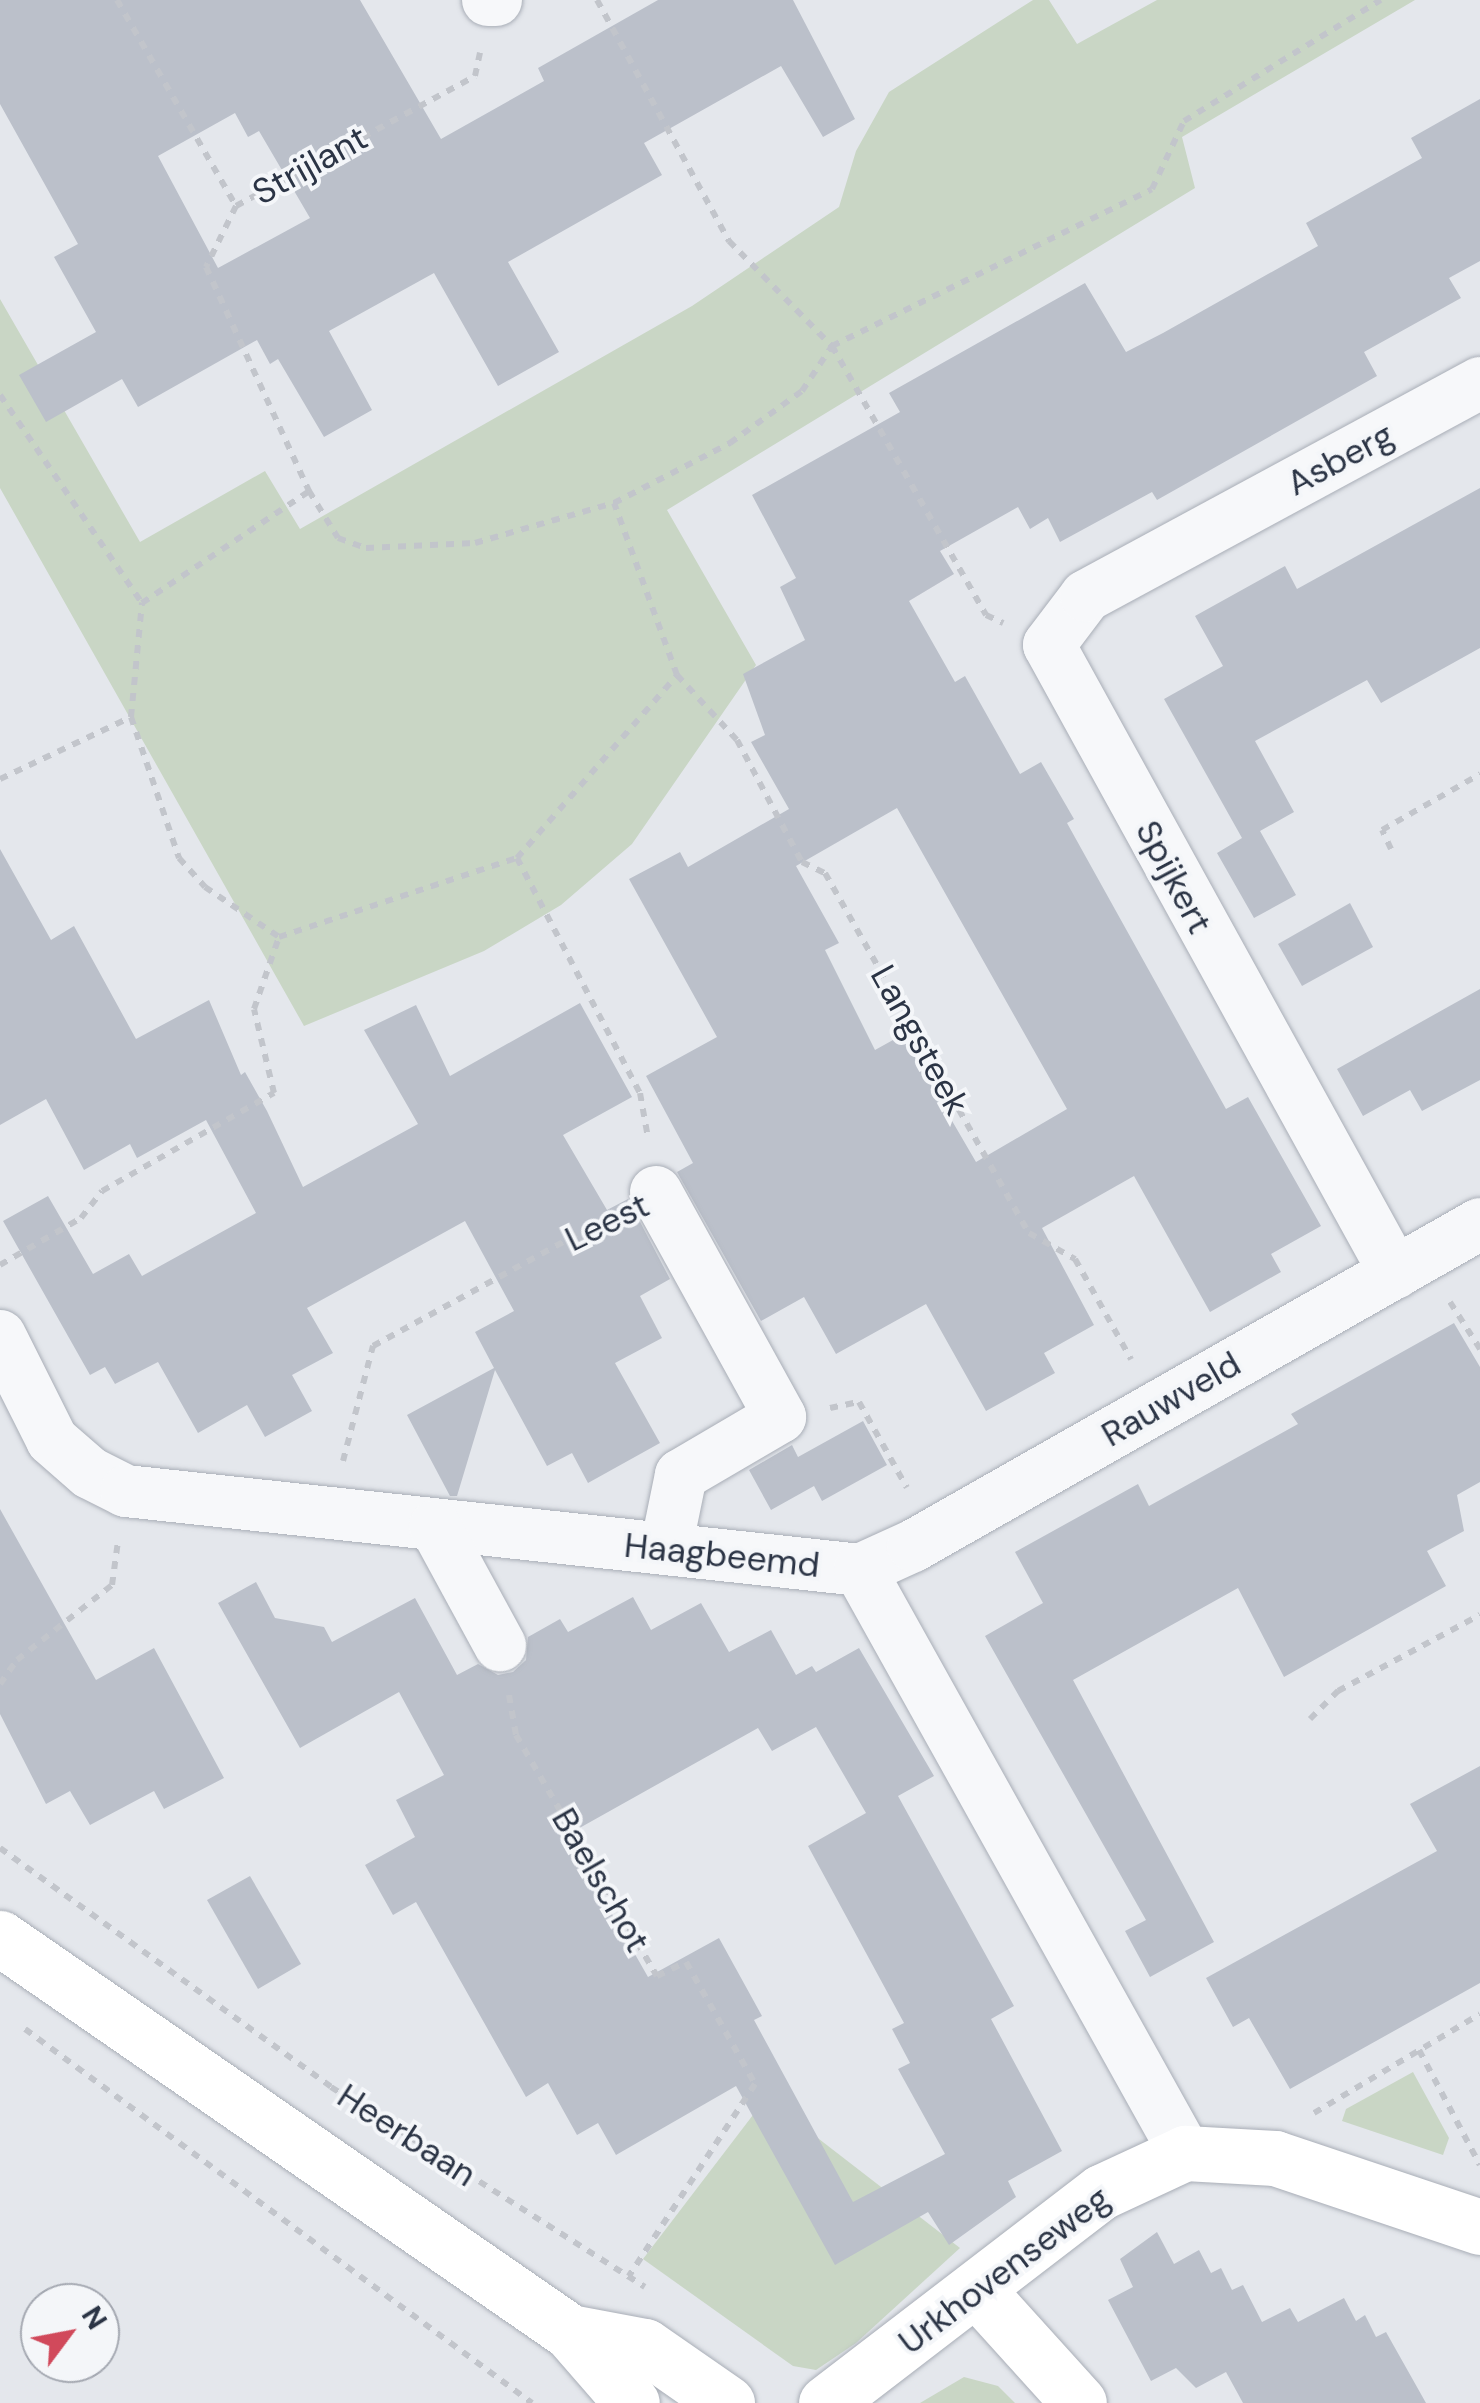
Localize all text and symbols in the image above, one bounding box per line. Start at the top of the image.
street label: Strijlant [245,116,375,214]
street label: Asberg [1280,414,1400,504]
street label: Spijkert [1127,813,1221,941]
street label: Langsteek [862,958,978,1122]
street label: Leest [558,1184,656,1260]
street label: Rauwveld [1094,1342,1248,1456]
street label: Haagbeemd [622,1524,822,1586]
street label: Baelschot [543,1801,659,1959]
street label: Heerbaan [330,2075,484,2195]
street label: Urkhovenseweg [890,2177,1118,2363]
north arrow [20,2283,120,2383]
text: N [73,2299,115,2336]

